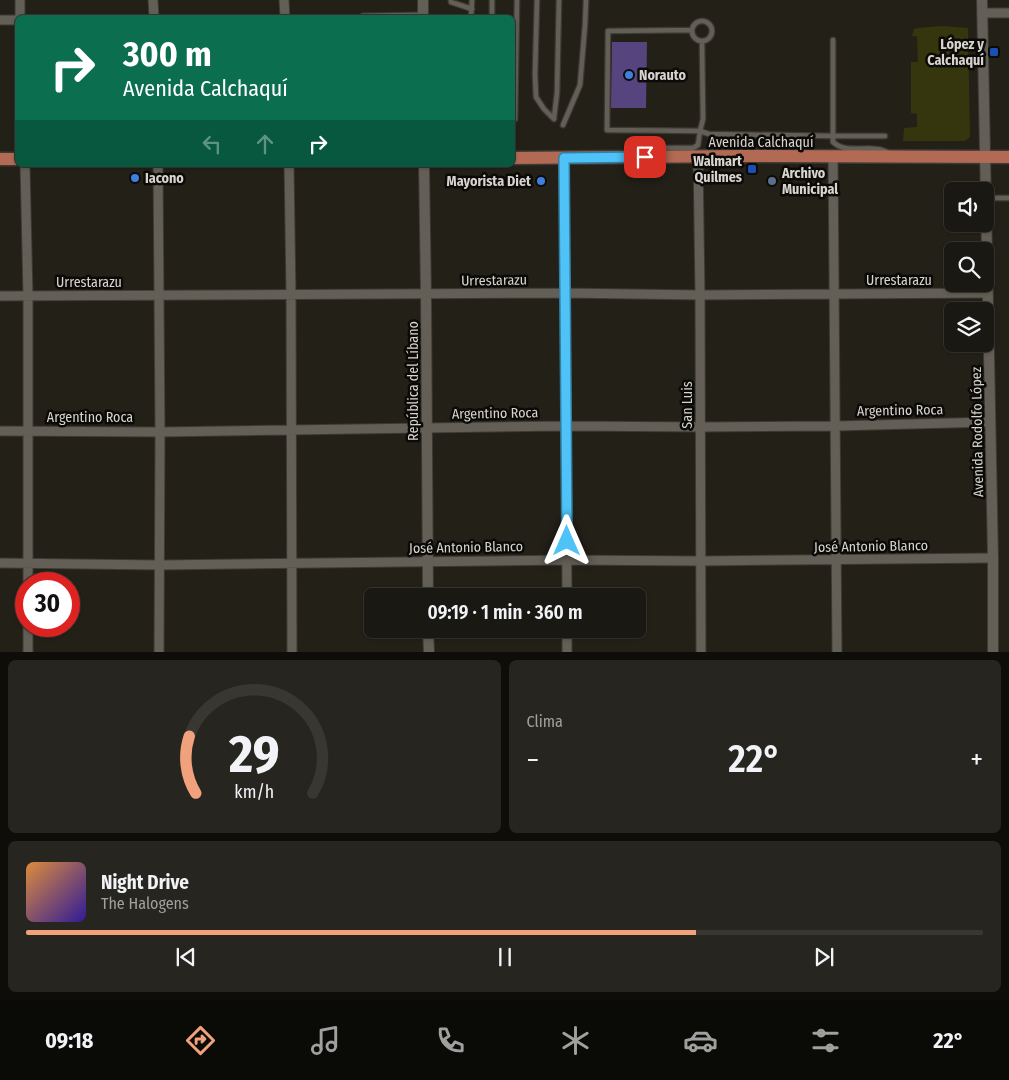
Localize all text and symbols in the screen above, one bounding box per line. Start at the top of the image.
text: 300 m [123,33,212,75]
icon: right [40,35,105,100]
place label: López y Calchaquí [927,36,984,69]
marker: López y Calchaquí [988,46,1000,58]
place label: Norauto [639,67,686,84]
marker: Norauto [623,69,635,81]
text: Avenida Calchaquí [123,75,288,102]
icon: left [198,130,226,158]
icon: ahead [251,130,279,158]
icon: right [304,130,332,158]
street label: Avenida Calchaquí [709,134,814,151]
pin [624,136,666,178]
icon: arrive [631,143,659,171]
place label: Walmart Quilmes [693,153,743,186]
marker: Walmart Quilmes [746,163,758,175]
place label: Archivo Municipal [781,165,838,198]
place label: Iacono [145,170,184,187]
marker: Iacono [129,172,141,184]
place label: Mayorista Diet [447,173,532,190]
marker: Mayorista Diet [535,175,547,187]
marker: Archivo Municipal [766,175,778,187]
map controls [944,182,994,352]
button: sound [944,182,994,232]
button: search [944,242,994,292]
street label: Urrestarazu [461,271,527,290]
street label: Urrestarazu [866,272,932,289]
street label: Urrestarazu [56,274,122,291]
button: layers [944,302,994,352]
street label: República del Líbano [405,321,422,441]
street label: Avenida Rodolfo López [968,366,987,497]
street label: San Luis [679,381,696,429]
street label: Argentino Roca [857,401,943,420]
street label: Argentino Roca [452,404,538,423]
street label: Argentino Roca [47,409,133,426]
position arrow [540,514,592,566]
street label: José Antonio Blanco [814,537,928,556]
street label: José Antonio Blanco [409,538,523,557]
speed limit sign: 30 [15,572,80,637]
text: 09:19 · 1 min · 360 m [428,601,582,624]
text: Clima [527,712,563,731]
text: 29 [228,723,280,786]
text: 22° [728,736,781,782]
text: − [527,743,539,776]
text: + [970,743,983,776]
text: km/h [234,781,274,803]
text: Night Drive [101,871,189,894]
text: The Halogens [101,894,189,913]
icon: previous [172,943,200,971]
icon: pause [491,943,519,971]
icon: next [810,943,838,971]
icon: directions [183,1023,218,1058]
icon: music [308,1023,343,1058]
icon: phone [433,1023,468,1058]
icon: climate [558,1023,593,1058]
icon: car [683,1023,718,1058]
icon: filters [808,1023,843,1058]
text: 09:18 [45,1027,93,1054]
text: 22° [933,1027,964,1054]

